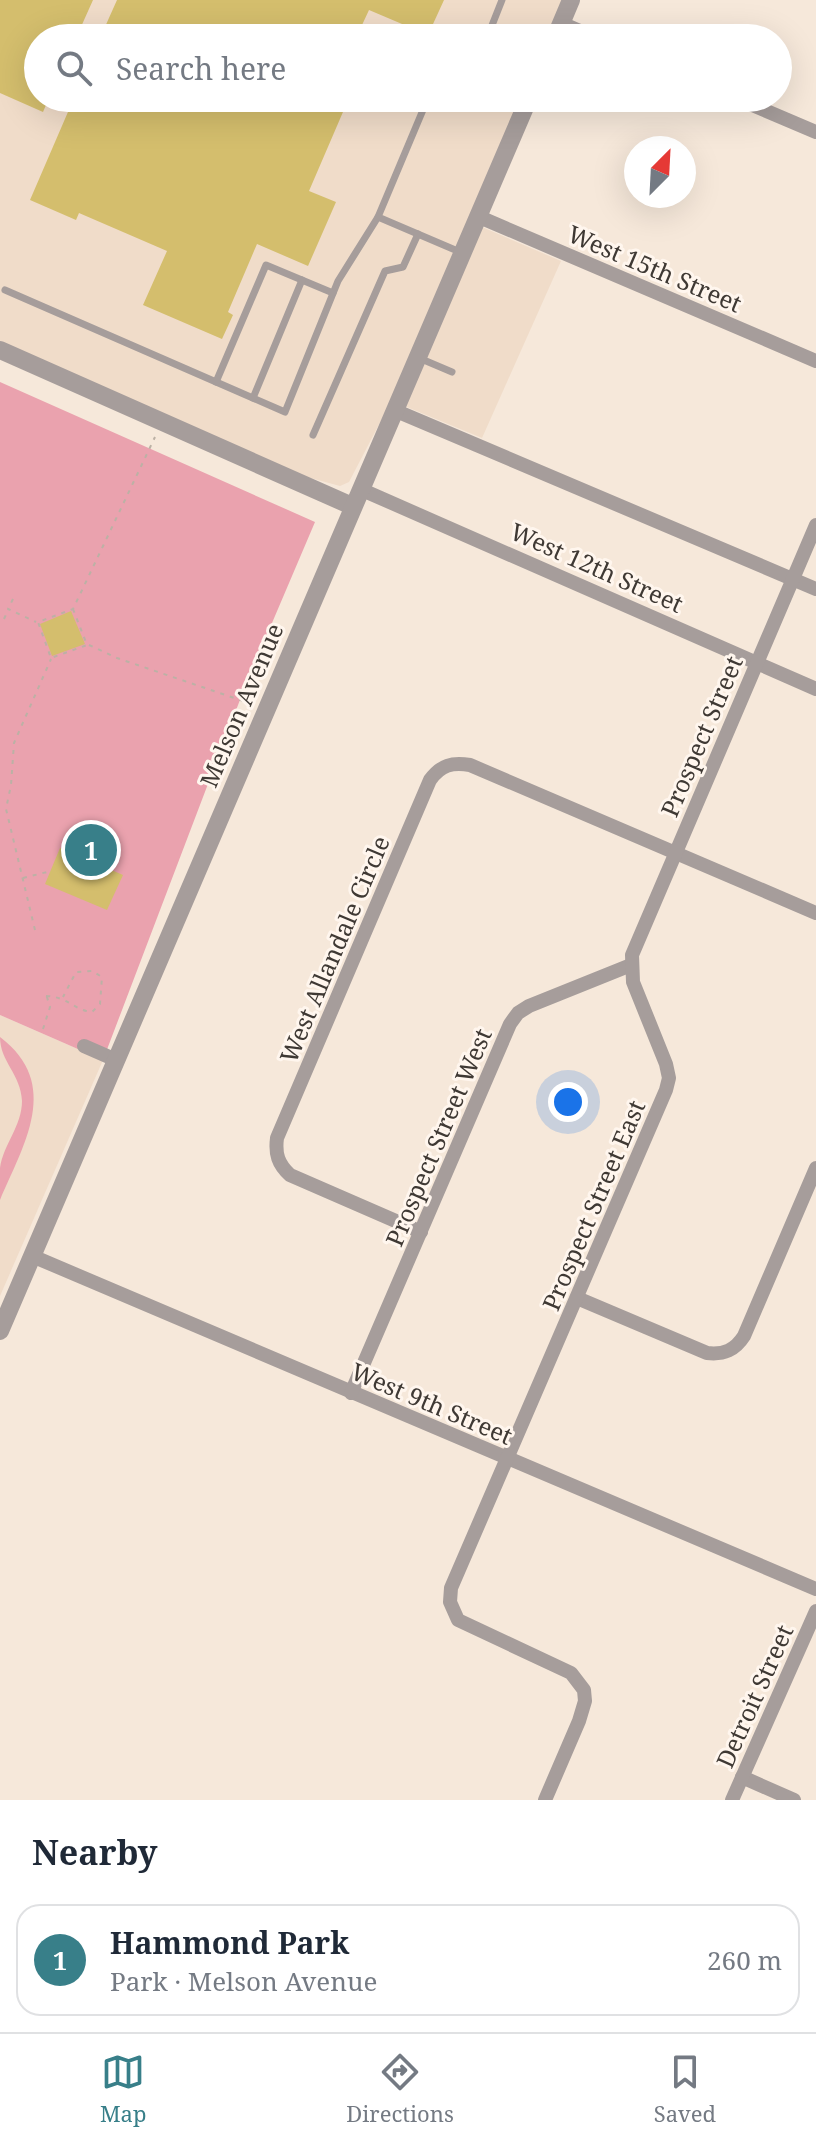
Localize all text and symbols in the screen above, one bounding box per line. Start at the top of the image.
search box [24,24,792,112]
icon: search [52,46,96,90]
text: Search here [116,48,286,89]
north arrow [624,136,696,208]
street label: West 15th Street [563,217,747,319]
street label: West 12th Street [505,514,689,620]
street label: Melson Avenue [192,618,290,792]
street label: Prospect Street [652,651,750,821]
pin: 1 [65,820,117,880]
street label: West Allandale Circle [271,831,397,1067]
street label: Prospect Street West [377,1023,499,1251]
your location [548,1082,588,1122]
street label: Prospect Street East [534,1095,652,1315]
street label: West 9th Street [346,1354,518,1452]
street label: Detroit Street [708,1619,800,1773]
text: Nearby [32,1829,158,1875]
text: Hammond Park [110,1922,349,1963]
text: 1 [53,1942,67,1978]
text: 260 m [707,1942,782,1978]
text: Park · Melson Avenue [110,1963,377,1999]
tab: Map [100,2050,146,2128]
tab: Directions [346,2050,454,2128]
tab: Saved [654,2050,716,2128]

